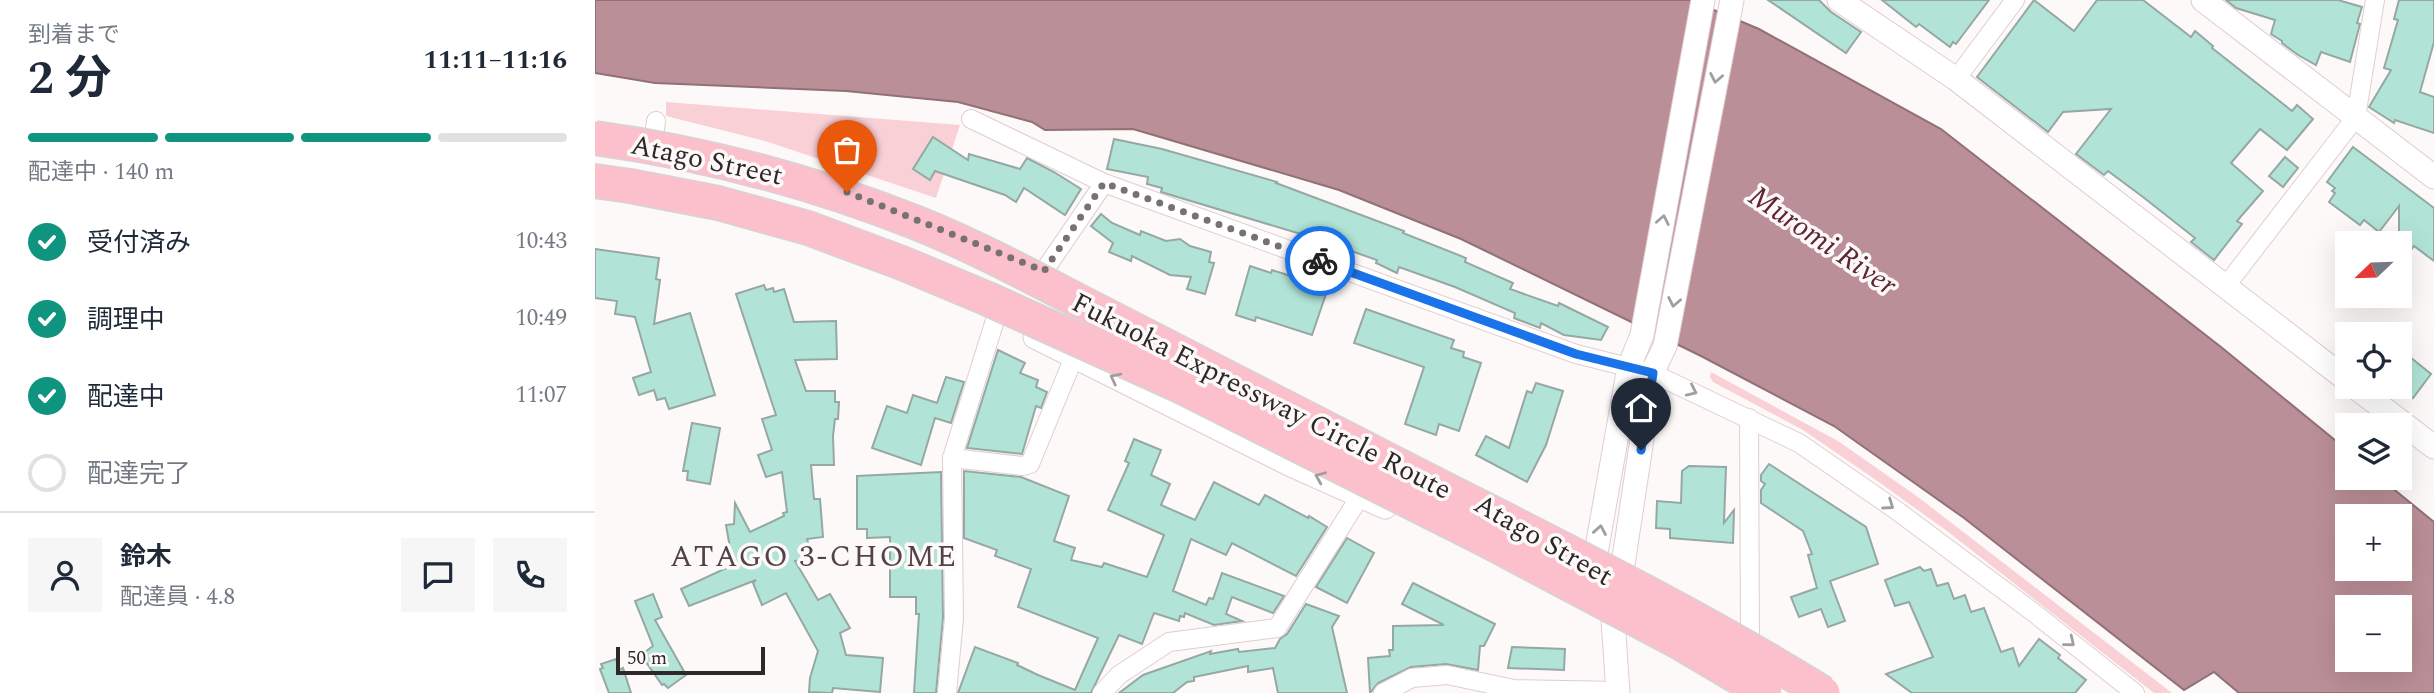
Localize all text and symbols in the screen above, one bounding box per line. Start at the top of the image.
text: 到着まで [28,18,120,53]
text: 11:11–11:16 [423,40,567,80]
text: 2 分 [28,44,111,114]
one-way arrow [1710,72,1725,84]
pin [817,120,877,192]
street label: Atago Street [627,123,787,198]
icon: bag [828,131,866,169]
text: 配達中 · 140 m [28,155,174,190]
water label: Muromi River [1739,174,1907,308]
one-way arrow [1655,214,1670,226]
icon: check [28,223,66,261]
text: 受付済み [87,223,191,263]
text: 10:43 [515,224,567,259]
courier [1285,226,1355,296]
north arrow [2335,231,2411,308]
map controls [2335,231,2412,672]
icon: bike [1301,242,1339,280]
street label: Fukuoka Expressway Circle Route [1064,281,1459,511]
one-way arrow [1667,296,1682,308]
icon: check [28,300,66,338]
text: 調理中 [87,300,165,340]
text: 10:49 [515,301,567,336]
button: locate [2335,322,2412,399]
one-way arrow [1110,372,1122,386]
icon: check [28,377,66,415]
text: 配達中 [87,377,165,417]
text: 11:07 [515,378,567,413]
pin [1611,378,1671,450]
one-way arrow [1685,383,1697,397]
icon: home [1622,389,1660,427]
button: layers [2335,413,2412,490]
text: 配達完了 [87,454,191,494]
one-way arrow [1314,472,1326,486]
street label: Atago Street [1466,483,1621,598]
one-way arrow [1881,497,1894,509]
button: + [2335,504,2412,581]
one-way arrow [1592,524,1607,536]
district label: ATAGO 3-CHOME [670,534,958,580]
text: 鈴木 [120,537,172,577]
button: person [28,538,102,612]
button: chat [401,538,475,612]
button: phone [493,538,567,612]
text: 配達員 · 4.8 [120,580,235,615]
button: − [2335,595,2412,672]
one-way arrow [2063,633,2075,646]
scale bar [616,644,765,676]
text: 50 m [627,644,667,673]

